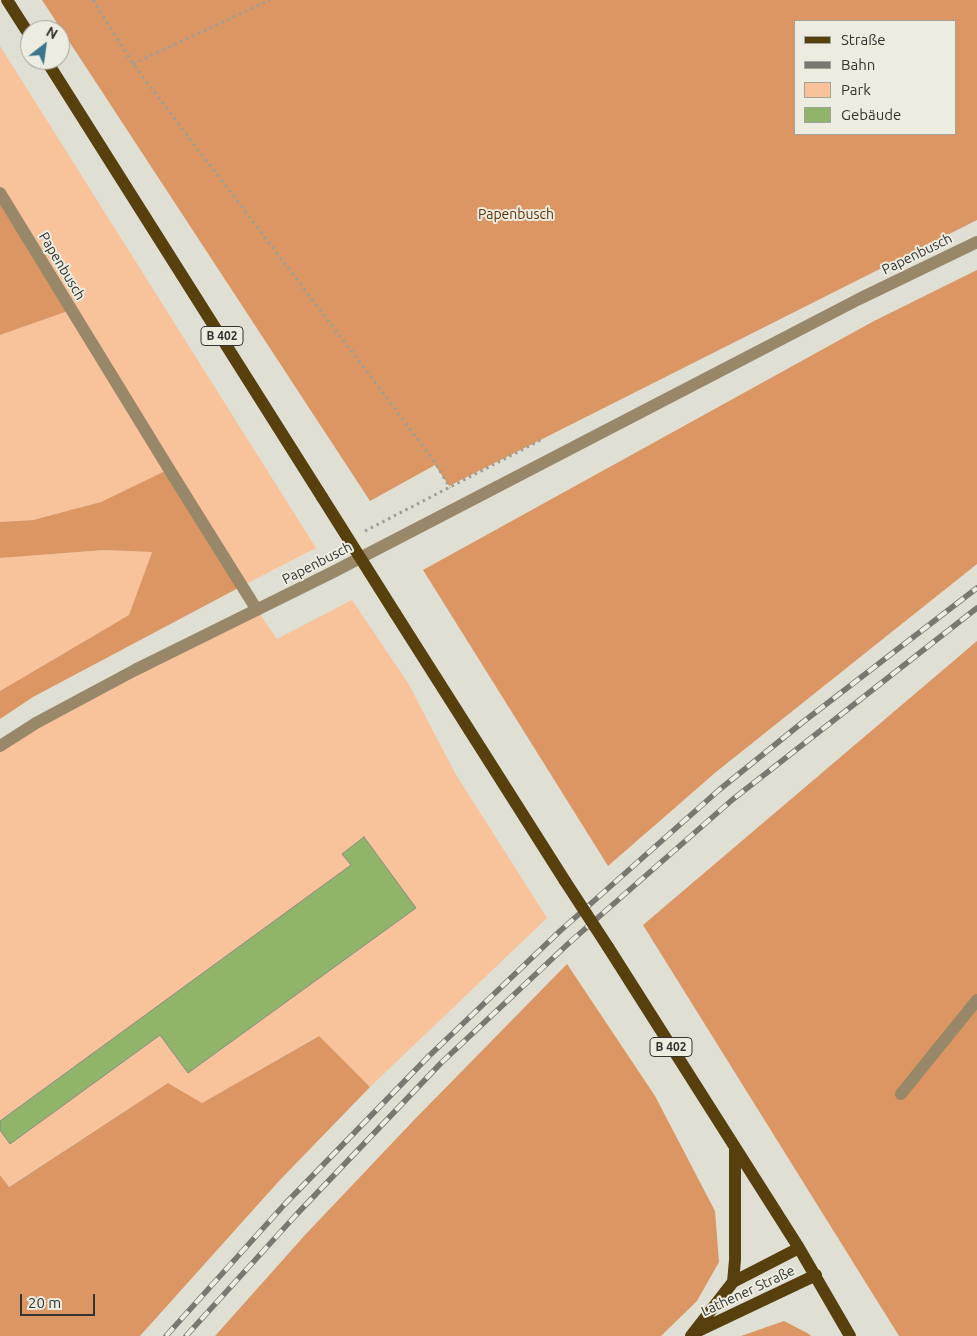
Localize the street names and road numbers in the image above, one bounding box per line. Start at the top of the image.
street label: Papenbusch [35,229,89,303]
street label: Papenbusch [879,230,955,278]
road number: B 402 [201,326,243,346]
street label: Papenbusch [279,538,355,588]
road number: B 402 [650,1038,692,1056]
street label: Lathener Straße [699,1262,797,1320]

